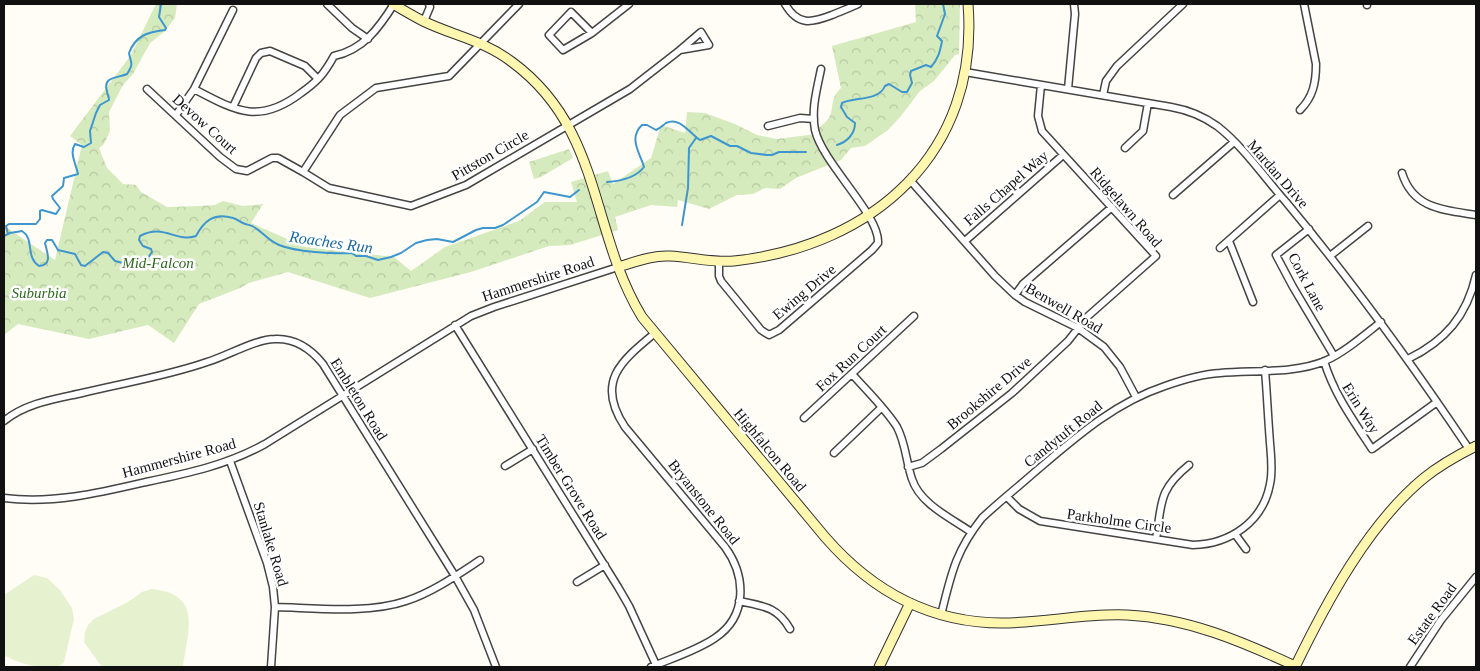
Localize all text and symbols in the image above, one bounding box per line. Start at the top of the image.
street label: Devow Court [169,91,241,158]
street label: Pittston Circle [449,126,532,183]
street label: Mardan Drive [1244,137,1312,211]
street label: Falls Chapel Way [961,147,1052,229]
street label: Ridgelawn Road [1087,164,1165,251]
water label: Roaches Run [287,228,374,256]
street label: Cork Lane [1285,250,1329,314]
street label: Hammershire Road [480,253,597,305]
park label: Mid-Falcon [121,255,194,271]
street label: Ewing Drive [769,261,839,323]
street label: Benwell Road [1023,280,1105,337]
park label: Suburbia [11,285,67,301]
street label: Fox Run Court [813,321,890,395]
street label: Brookshire Drive [944,353,1034,433]
street label: Embleton Road [327,355,391,443]
street label: Erin Way [1339,380,1383,437]
street label: Candytuft Road [1021,397,1105,470]
street label: Highfalcon Road [731,405,810,495]
street label: Timber Grove Road [532,432,610,543]
street label: Hammershire Road [120,435,238,481]
street label: Bryanstone Road [665,457,743,548]
street label: Stanlake Road [251,500,292,588]
street label: Parkholme Circle [1066,506,1173,536]
street label: Estate Road [1404,580,1460,648]

